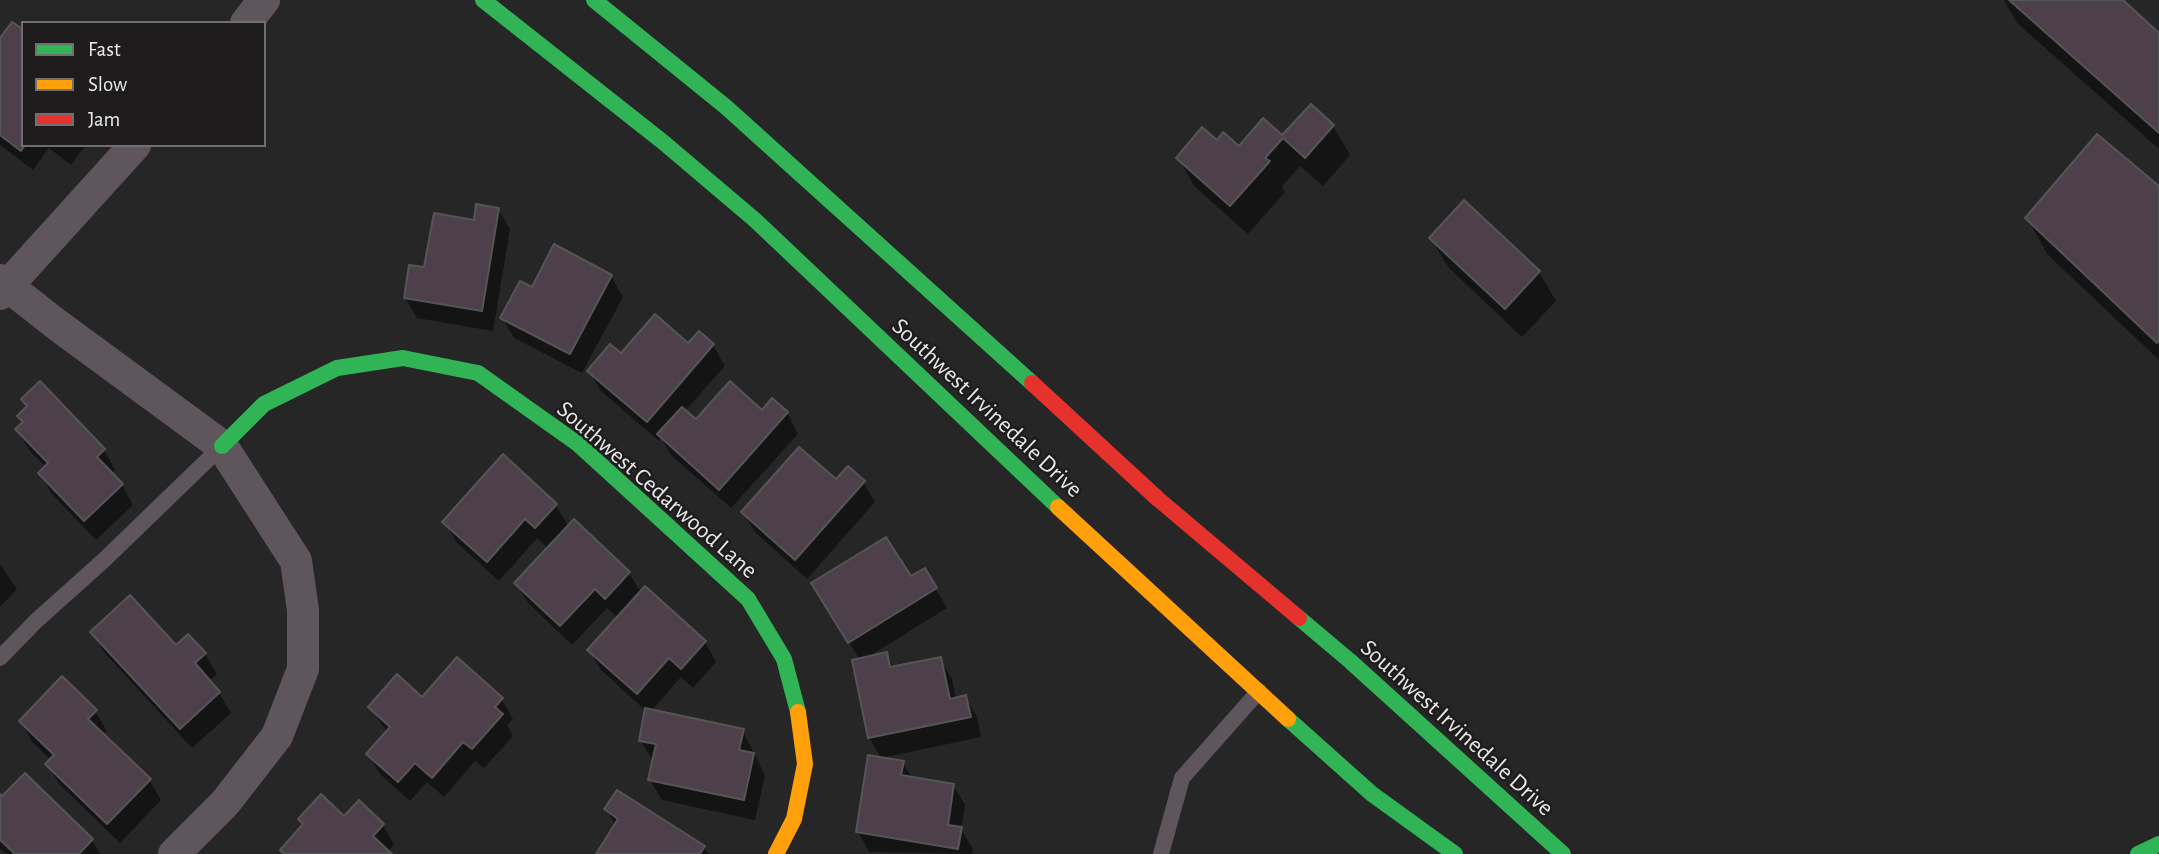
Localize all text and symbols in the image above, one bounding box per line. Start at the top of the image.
legend [21,21,266,147]
text: Fast [88,39,121,60]
text: Slow [88,74,127,95]
text: Jam [88,109,120,130]
street label: Southwest Irvinedale Drive [886,312,1088,504]
street label: Southwest Cedarwood Lane [551,395,763,585]
street label: Southwest Irvinedale Drive [1354,634,1560,822]

